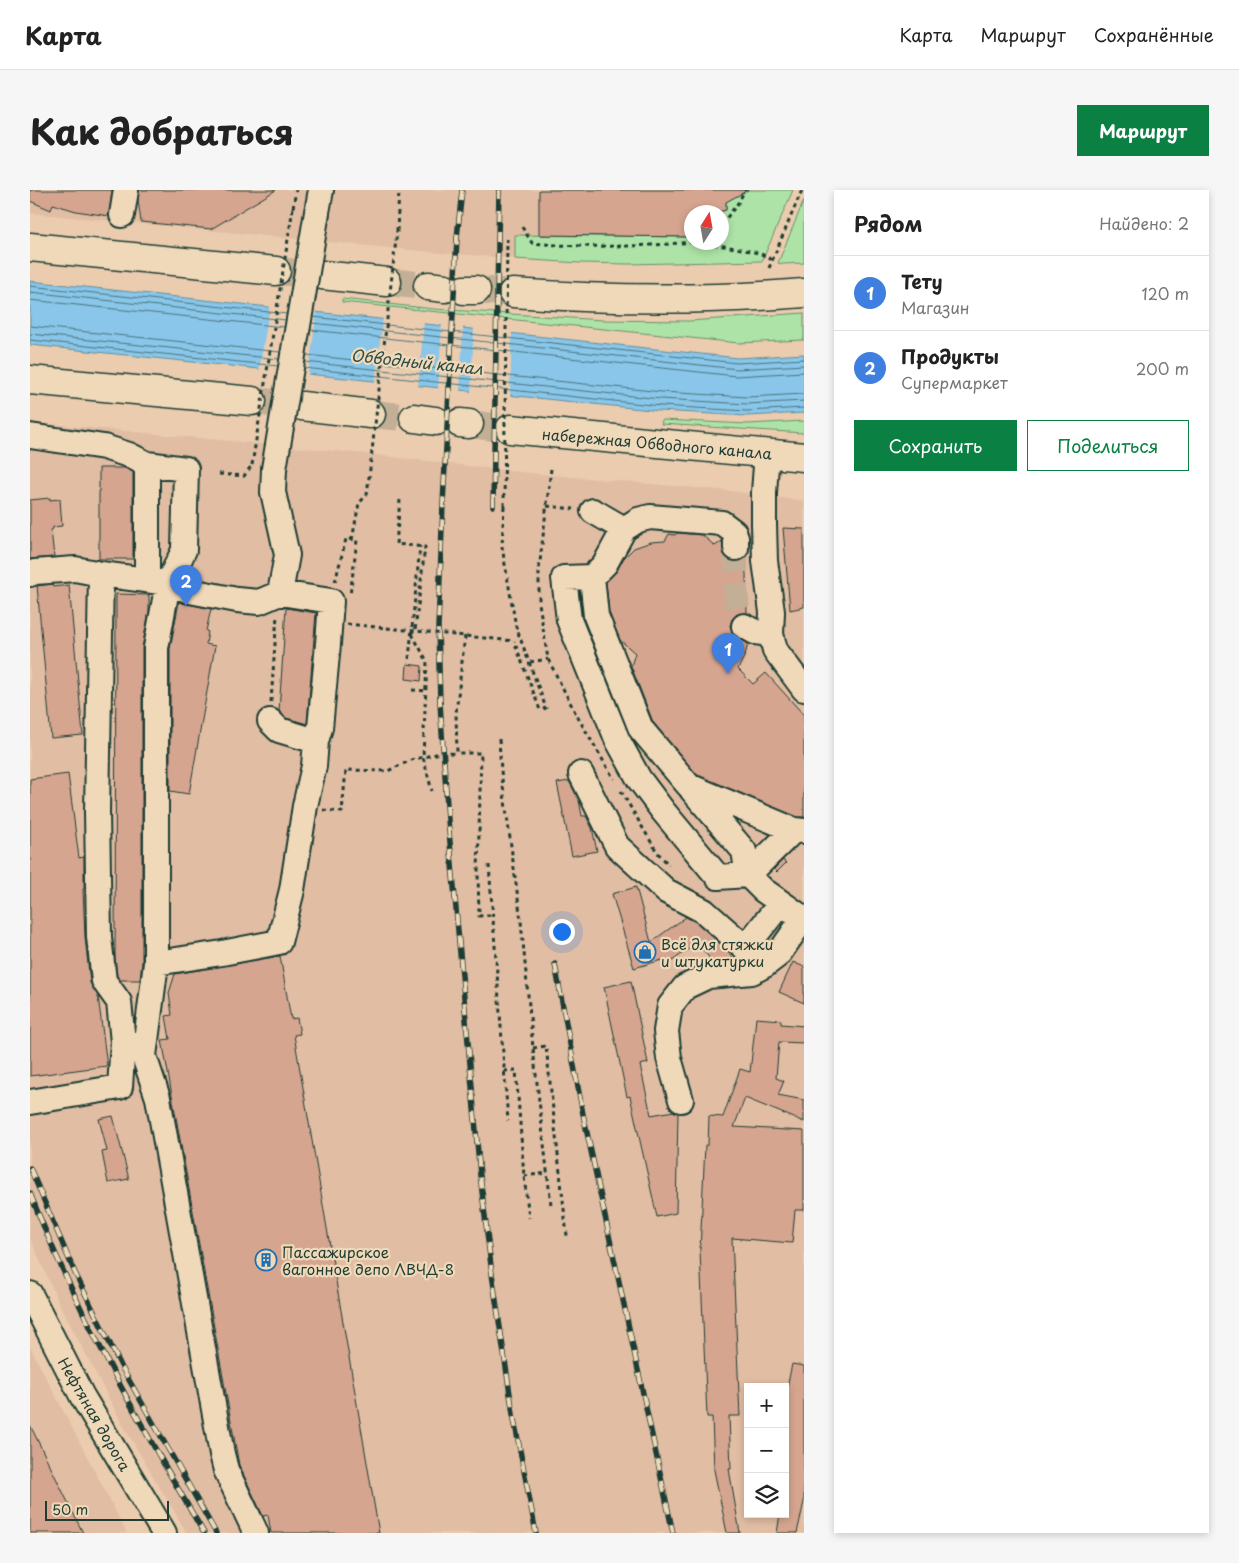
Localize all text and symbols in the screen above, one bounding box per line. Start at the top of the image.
text: Карта [25,17,102,53]
text: Карта [900,21,952,48]
text: Маршрут [980,21,1066,48]
text: Сохранённые [1094,21,1214,48]
text: Как добраться [30,104,294,157]
button: Маршрут [1077,105,1209,156]
north arrow [684,205,729,250]
text: Рядом [854,207,922,239]
text: Найдено: 2 [1099,211,1189,235]
text: Тету [901,267,942,295]
text: 1 [866,281,874,305]
text: 120 m [1142,281,1189,305]
text: Магазин [901,295,970,319]
water label: Обводный канал [350,342,485,380]
text: Продукты [901,342,999,370]
text: 2 [864,356,876,380]
text: 200 m [1136,356,1189,380]
text: Супермаркет [901,370,1008,394]
button: Сохранить [854,420,1017,471]
button: Поделиться [1027,420,1189,471]
street label: набережная Обводного канала [541,421,773,465]
pin: 2 [170,565,202,606]
pin: 1 [712,633,744,674]
your location [549,919,575,945]
place label: Всё для стяжки и штукатурки [661,932,774,972]
shop icon: Всё для стяжки и штукатурки [633,940,657,964]
place label: Пассажирское вагонное депо ЛВЧД-8 [282,1240,454,1280]
building icon: Пассажирское вагонное депо ЛВЧД-8 [254,1248,278,1272]
street label: Нефтяная дорога [53,1353,137,1476]
map controls [744,1383,789,1518]
button: + [744,1383,789,1428]
button: − [744,1428,789,1473]
button: layers [744,1473,789,1518]
scale bar [45,1498,169,1521]
text: 50 m [52,1499,88,1520]

